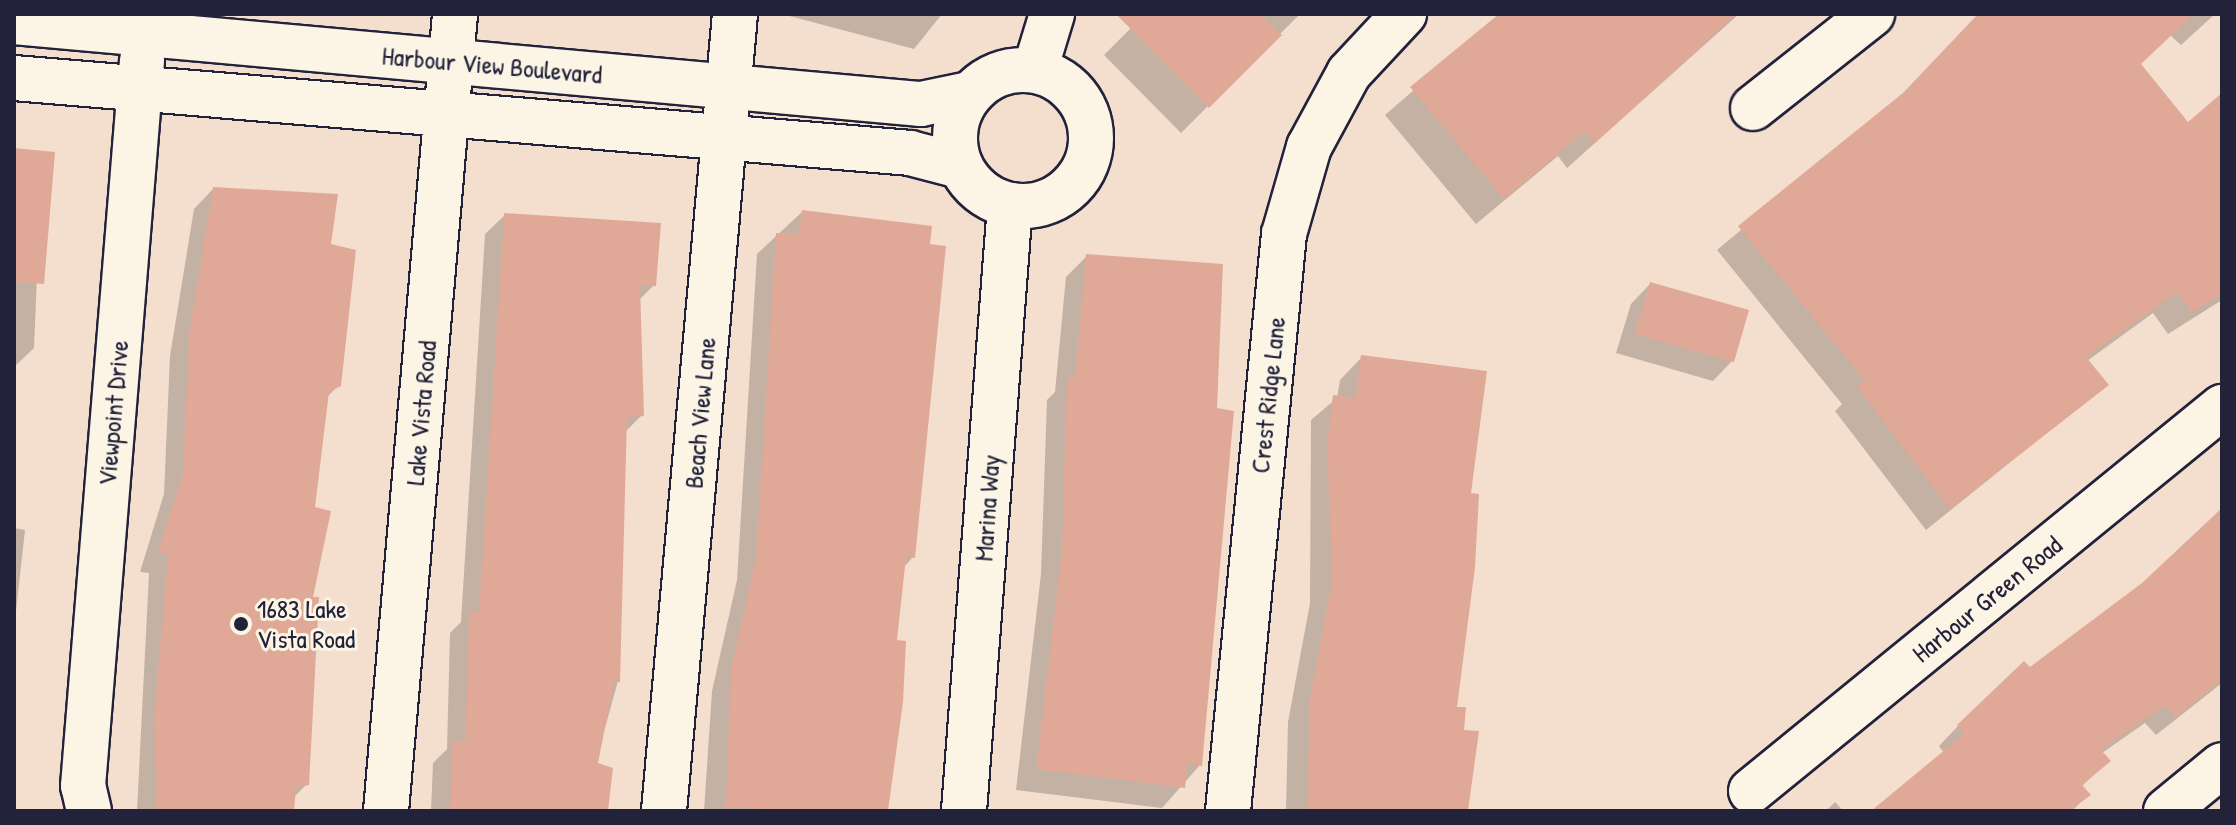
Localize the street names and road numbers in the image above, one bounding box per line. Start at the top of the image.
street label: Harbour View Boulevard [381,40,603,90]
street label: Crest Ridge Lane [1244,315,1292,475]
street label: Beach View Lane [678,336,722,490]
street label: Viewpoint Drive [91,339,135,487]
street label: Lake Vista Road [399,339,443,487]
street label: Marina Way [968,454,1006,562]
street label: Harbour Green Road [1906,529,2068,669]

